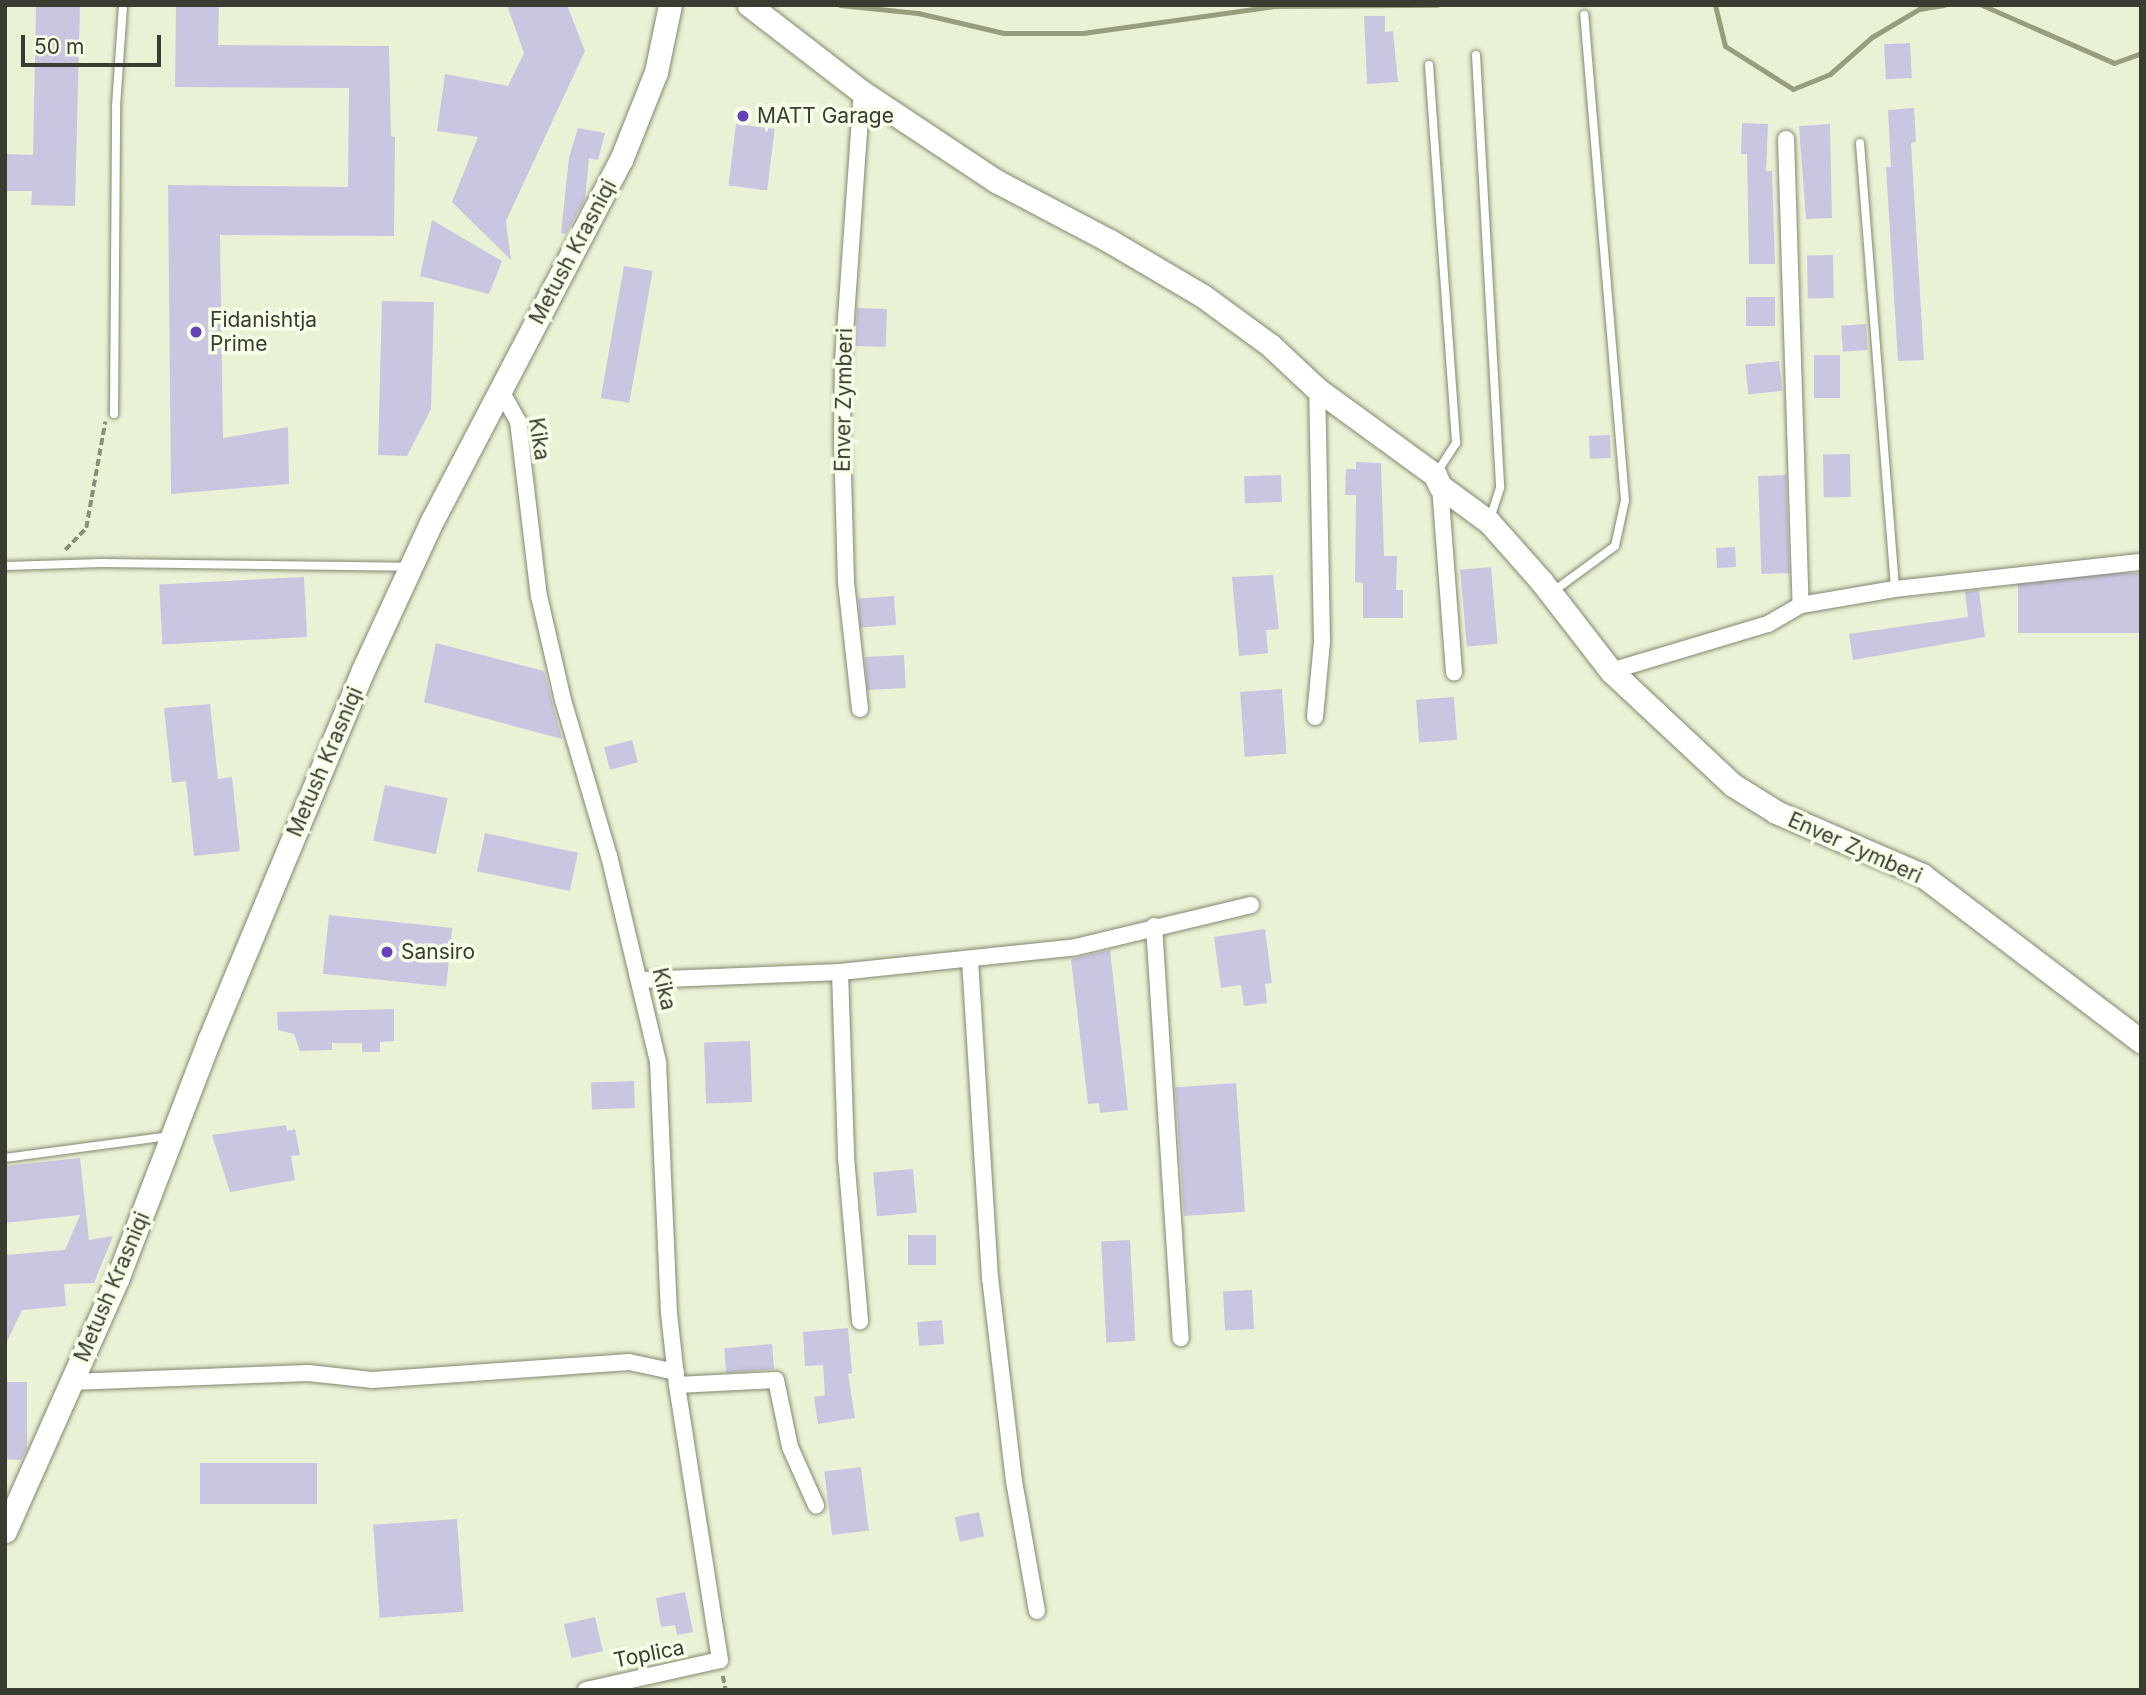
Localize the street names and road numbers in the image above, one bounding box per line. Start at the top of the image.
street label: Metush Krasniqi [524,175,622,329]
street label: Enver Zymberi [830,328,858,472]
street label: Kika [523,416,555,462]
street label: Metush Krasniqi [282,683,368,841]
street label: Enver Zymberi [1784,807,1926,889]
street label: Kika [647,965,681,1013]
street label: Metush Krasniqi [69,1208,155,1366]
street label: Toplica [611,1635,687,1673]

